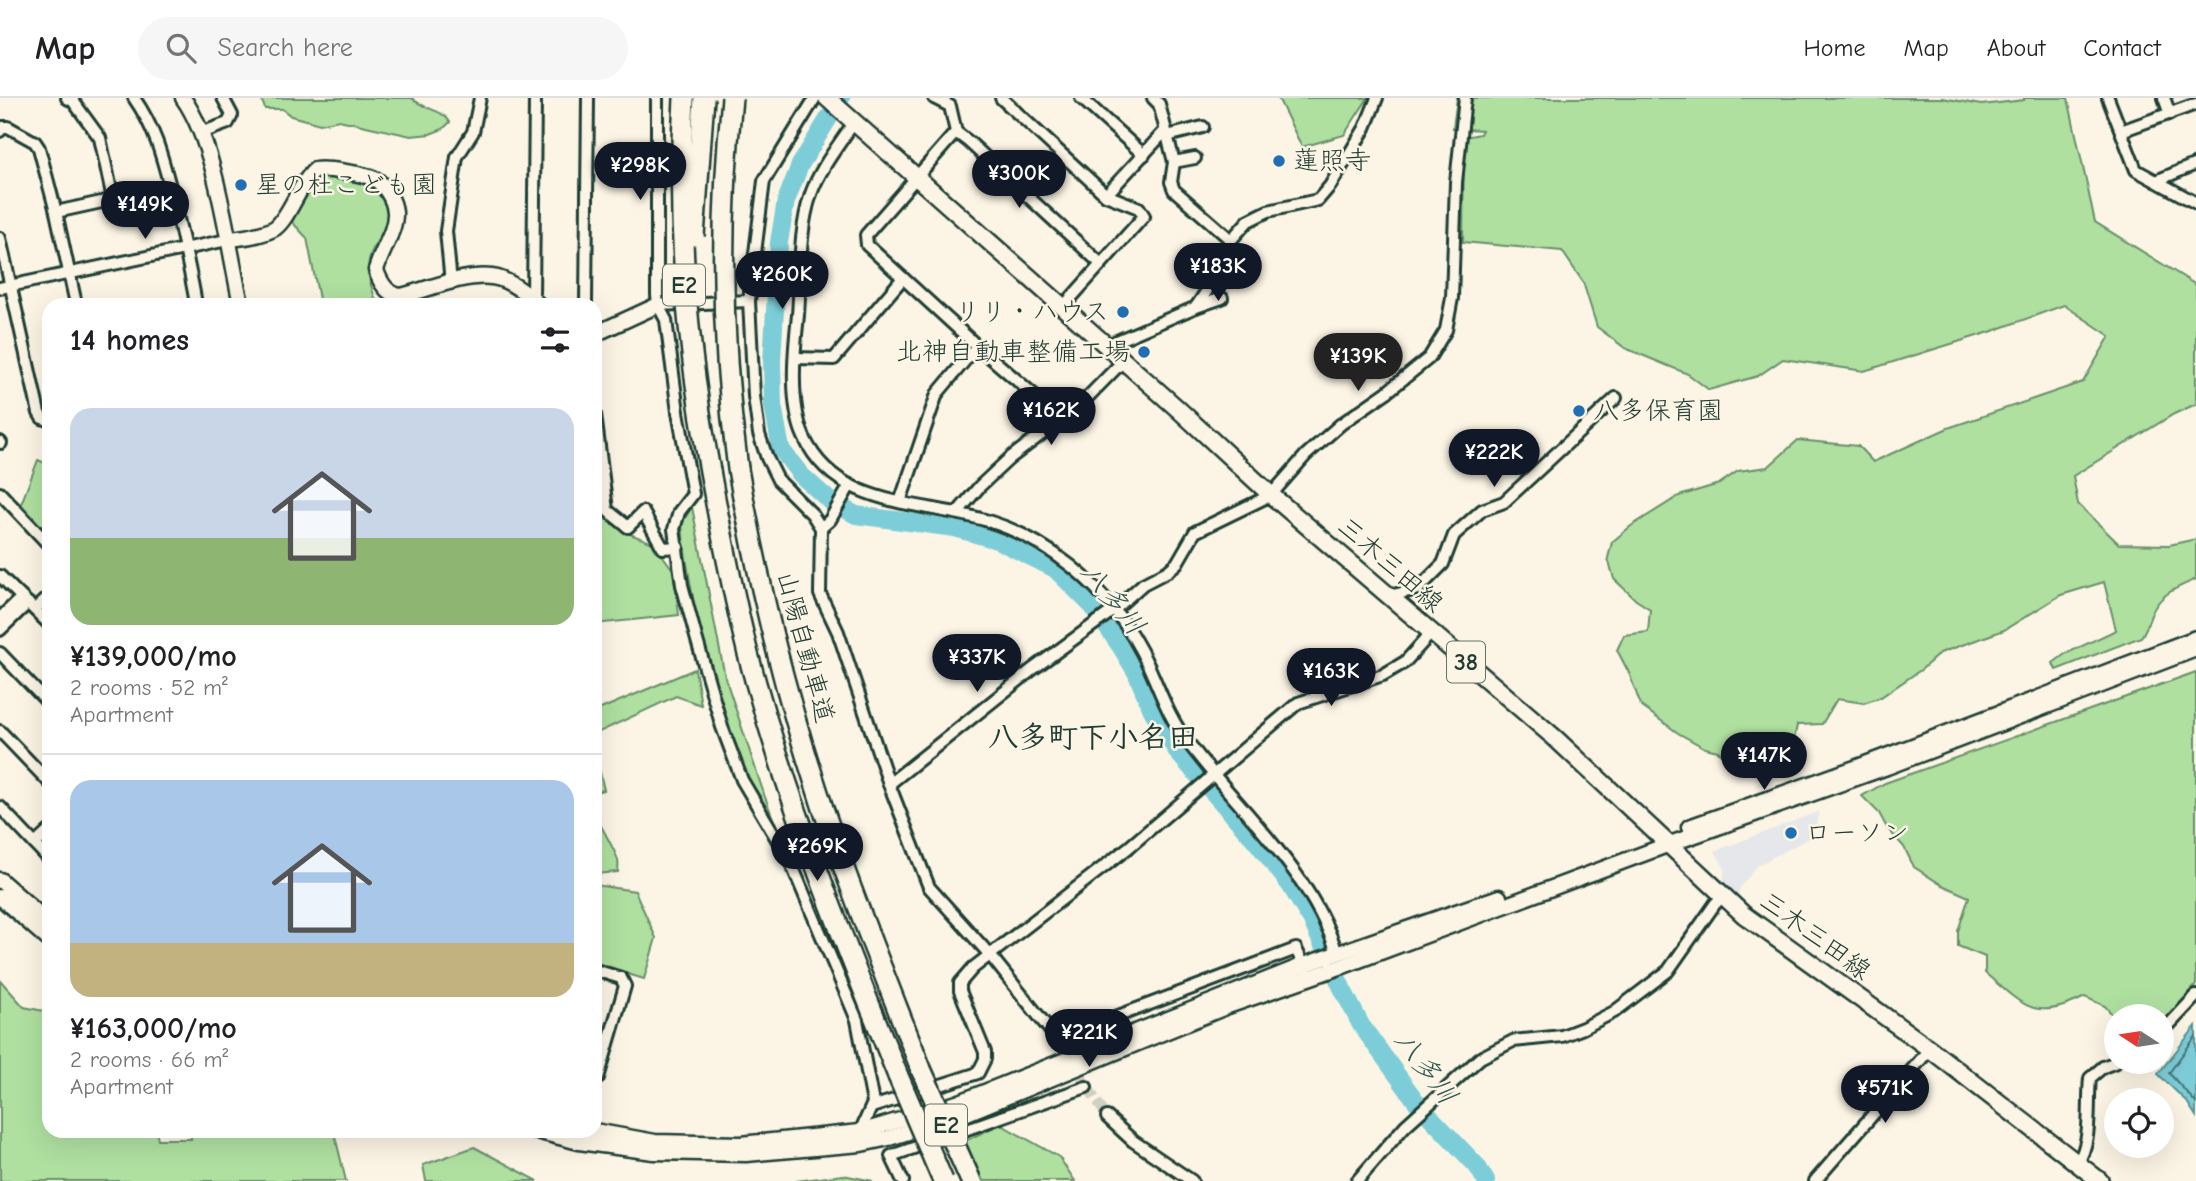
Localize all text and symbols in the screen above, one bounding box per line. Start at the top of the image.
search box [138,17,628,80]
text: Map [35,29,96,67]
icon: search [162,29,200,67]
text: Search here [218,33,353,63]
text: Home [1804,34,1865,62]
text: Map [1903,34,1949,62]
text: About [1987,34,2045,62]
text: Contact [2083,34,2161,62]
pin: ¥298K [591,142,689,202]
place label: 蓮照寺 [1293,146,1371,176]
pin: ¥300K [970,150,1068,210]
text: ¥298K [610,151,670,178]
marker: 蓮照寺 [1271,153,1287,169]
text: ¥300K [988,159,1050,186]
place label: 星の杜こども園 [255,170,437,200]
marker: 星の杜こども園 [233,177,249,193]
pin: ¥149K [96,181,194,241]
text: ¥149K [117,190,173,217]
pin: ¥183K [1169,244,1267,303]
pin: ¥260K [733,252,831,311]
text: ¥183K [1190,252,1246,279]
text: ¥260K [752,260,812,287]
road number: E2 [663,265,705,306]
place label: リリ・ハウス [955,297,1109,327]
marker: リリ・ハウス [1115,304,1131,320]
icon: filters [536,321,574,359]
text: 14 homes [70,323,189,358]
pin: ¥139K [1309,334,1407,393]
place label: 北神自動車整備工場 [896,337,1130,367]
text: ¥139K [1330,342,1386,369]
marker: 北神自動車整備工場 [1136,344,1152,360]
pin: ¥162K [1002,388,1100,447]
text: ¥162K [1023,396,1079,423]
place label: 八多保育園 [1593,396,1723,426]
marker: 八多保育園 [1571,403,1587,419]
pin: ¥222K [1445,430,1543,489]
text: ¥222K [1465,438,1523,465]
icon: home [259,453,385,579]
street label: 三木三田線 [1331,511,1449,619]
water label: 八多川 [1074,556,1152,642]
street label: 山陽自動車道 [770,568,840,726]
pin: ¥337K [928,634,1026,694]
text: ¥139,000/mo [70,639,237,674]
road number: 38 [1447,642,1485,682]
text: ¥337K [948,643,1006,670]
pin: ¥163K [1282,648,1380,708]
text: ¥163K [1303,657,1359,684]
text: 2 rooms · 52 m² [70,674,228,701]
text: Apartment [70,701,173,728]
district label: 八多町下小名田 [988,720,1198,755]
pin: ¥147K [1715,732,1813,792]
text: ¥147K [1737,741,1791,768]
place label: ローソン [1805,818,1909,848]
pin: ¥269K [768,824,866,883]
icon: home [259,825,385,951]
marker: ローソン [1783,825,1799,841]
text: ¥269K [787,832,847,859]
street label: 三木三田線 [1754,886,1876,986]
north arrow [2104,1004,2174,1074]
map controls [2104,1004,2174,1158]
pin: ¥221K [1040,1010,1138,1069]
text: ¥163,000/mo [70,1011,237,1046]
text: ¥221K [1061,1018,1117,1045]
water label: 八多川 [1388,1025,1464,1111]
text: 2 rooms · 66 m² [70,1046,228,1073]
pin: ¥571K [1836,1066,1934,1125]
text: Apartment [70,1073,173,1100]
text: ¥571K [1857,1074,1913,1101]
button: locate [2104,1088,2174,1158]
road number: E2 [925,1105,967,1146]

